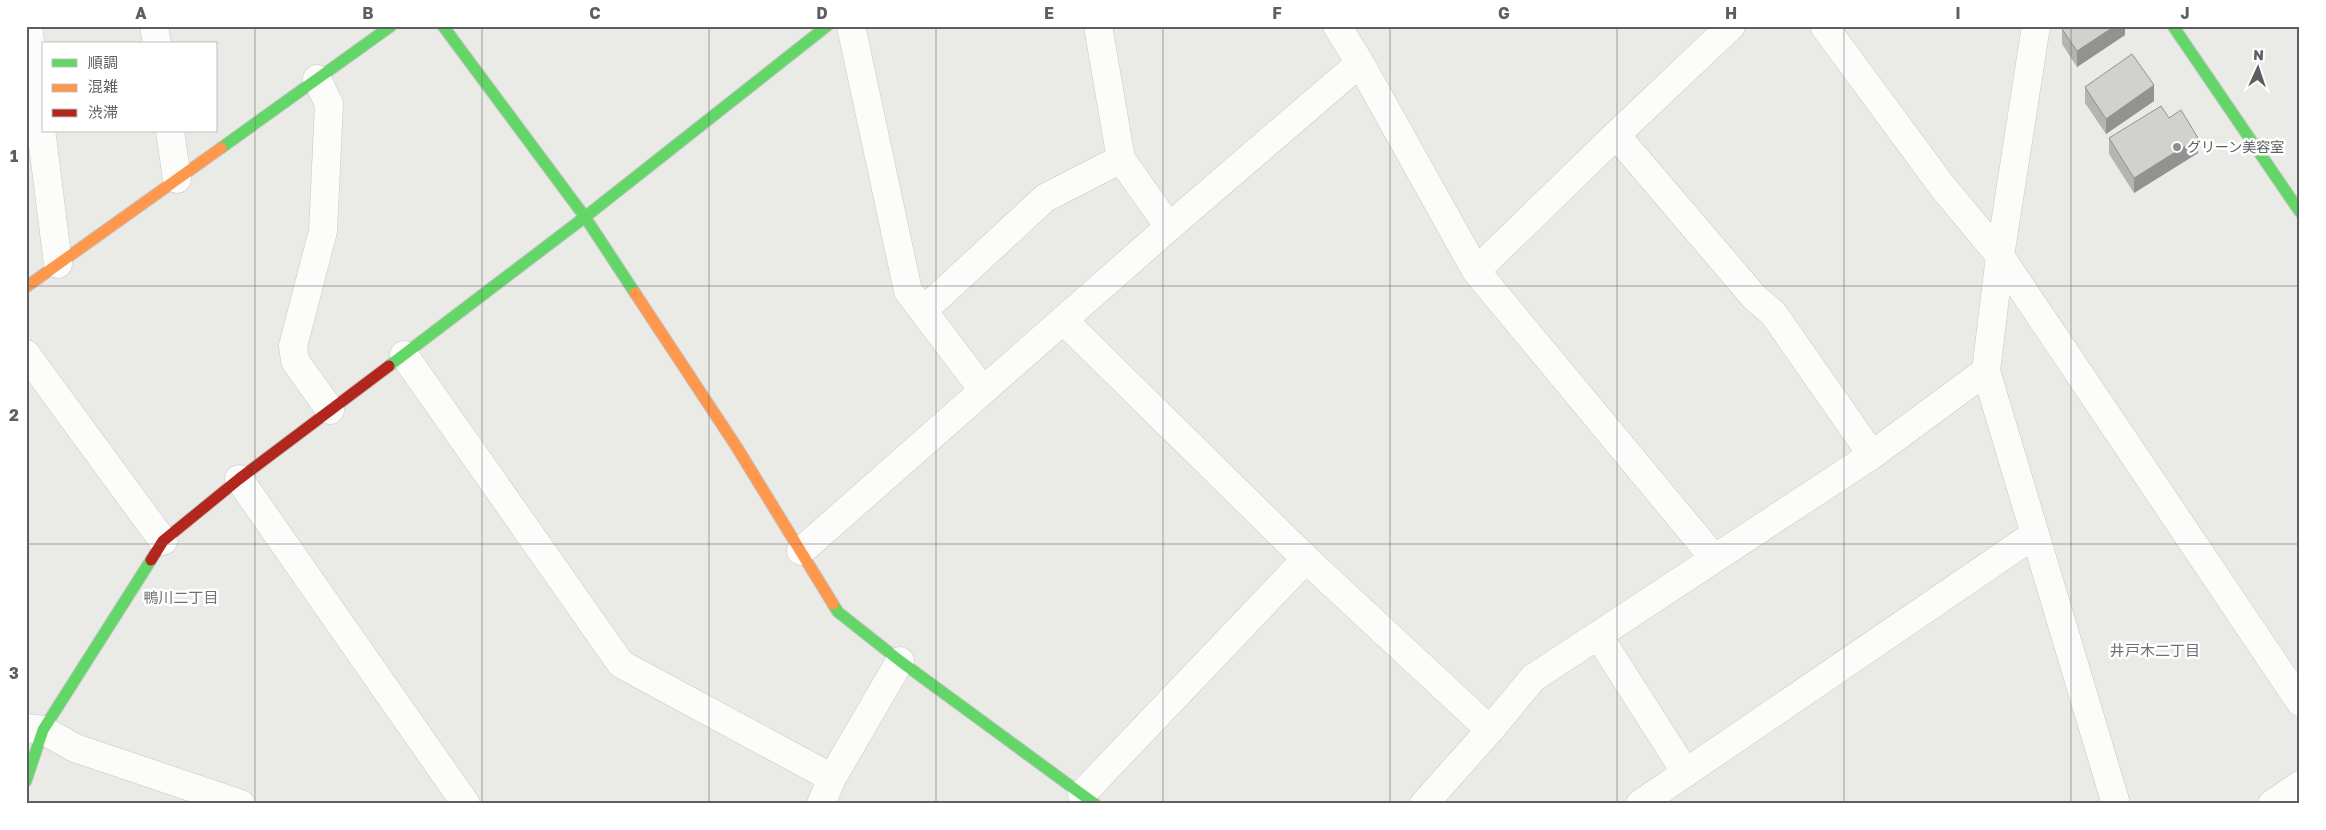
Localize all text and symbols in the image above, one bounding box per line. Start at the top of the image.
text: A [135,3,147,23]
text: B [362,3,374,23]
text: C [589,3,601,23]
text: D [816,3,828,23]
text: E [1044,3,1054,23]
text: F [1272,3,1282,23]
text: G [1498,3,1510,23]
text: H [1725,3,1737,23]
text: I [1955,3,1961,23]
text: J [2180,3,2190,23]
legend [42,42,218,132]
north arrow [2234,42,2284,92]
text: N [2253,46,2264,63]
text: 順調 [88,53,118,71]
text: 混雑 [88,77,118,95]
text: 渋滞 [88,103,118,121]
place label: グリーン美容室 [2187,138,2284,155]
marker: グリーン美容室 [2171,141,2183,153]
text: 1 [10,146,18,166]
text: 2 [9,405,19,425]
district label: 鴨川二丁目 [143,588,219,606]
district label: 井戸木二丁目 [2110,641,2200,659]
text: 3 [9,663,19,683]

